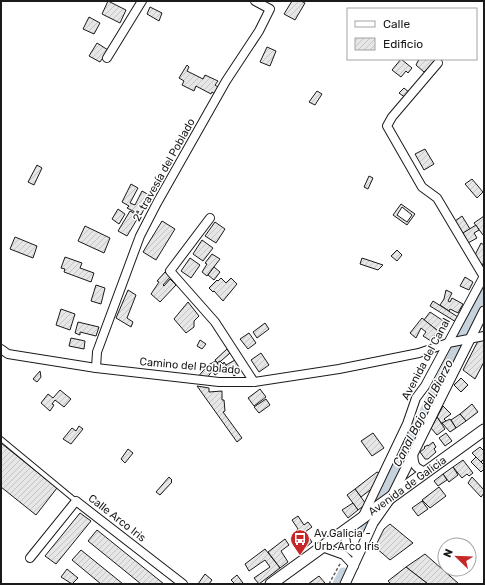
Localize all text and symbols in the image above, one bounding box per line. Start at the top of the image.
legend [347,8,477,60]
text: Calle [383,17,410,31]
text: Edificio [383,37,423,51]
street label: 2ª travesía del Poblado [130,116,198,224]
street label: Avenida del Canal [399,316,453,402]
street label: Camino del Poblado [139,355,241,377]
water label: Canal Bajo del Bierzo [390,357,456,469]
street label: Avenida de Galicia [366,453,449,518]
street label: Calle Arco Iris [86,492,149,545]
place label: Av.Galicia - Urb. Arco Iris [314,527,380,553]
bus stop icon: Av.Galicia - Urb. Arco Iris [289,528,311,556]
north arrow [437,537,477,577]
text: N [441,547,456,559]

